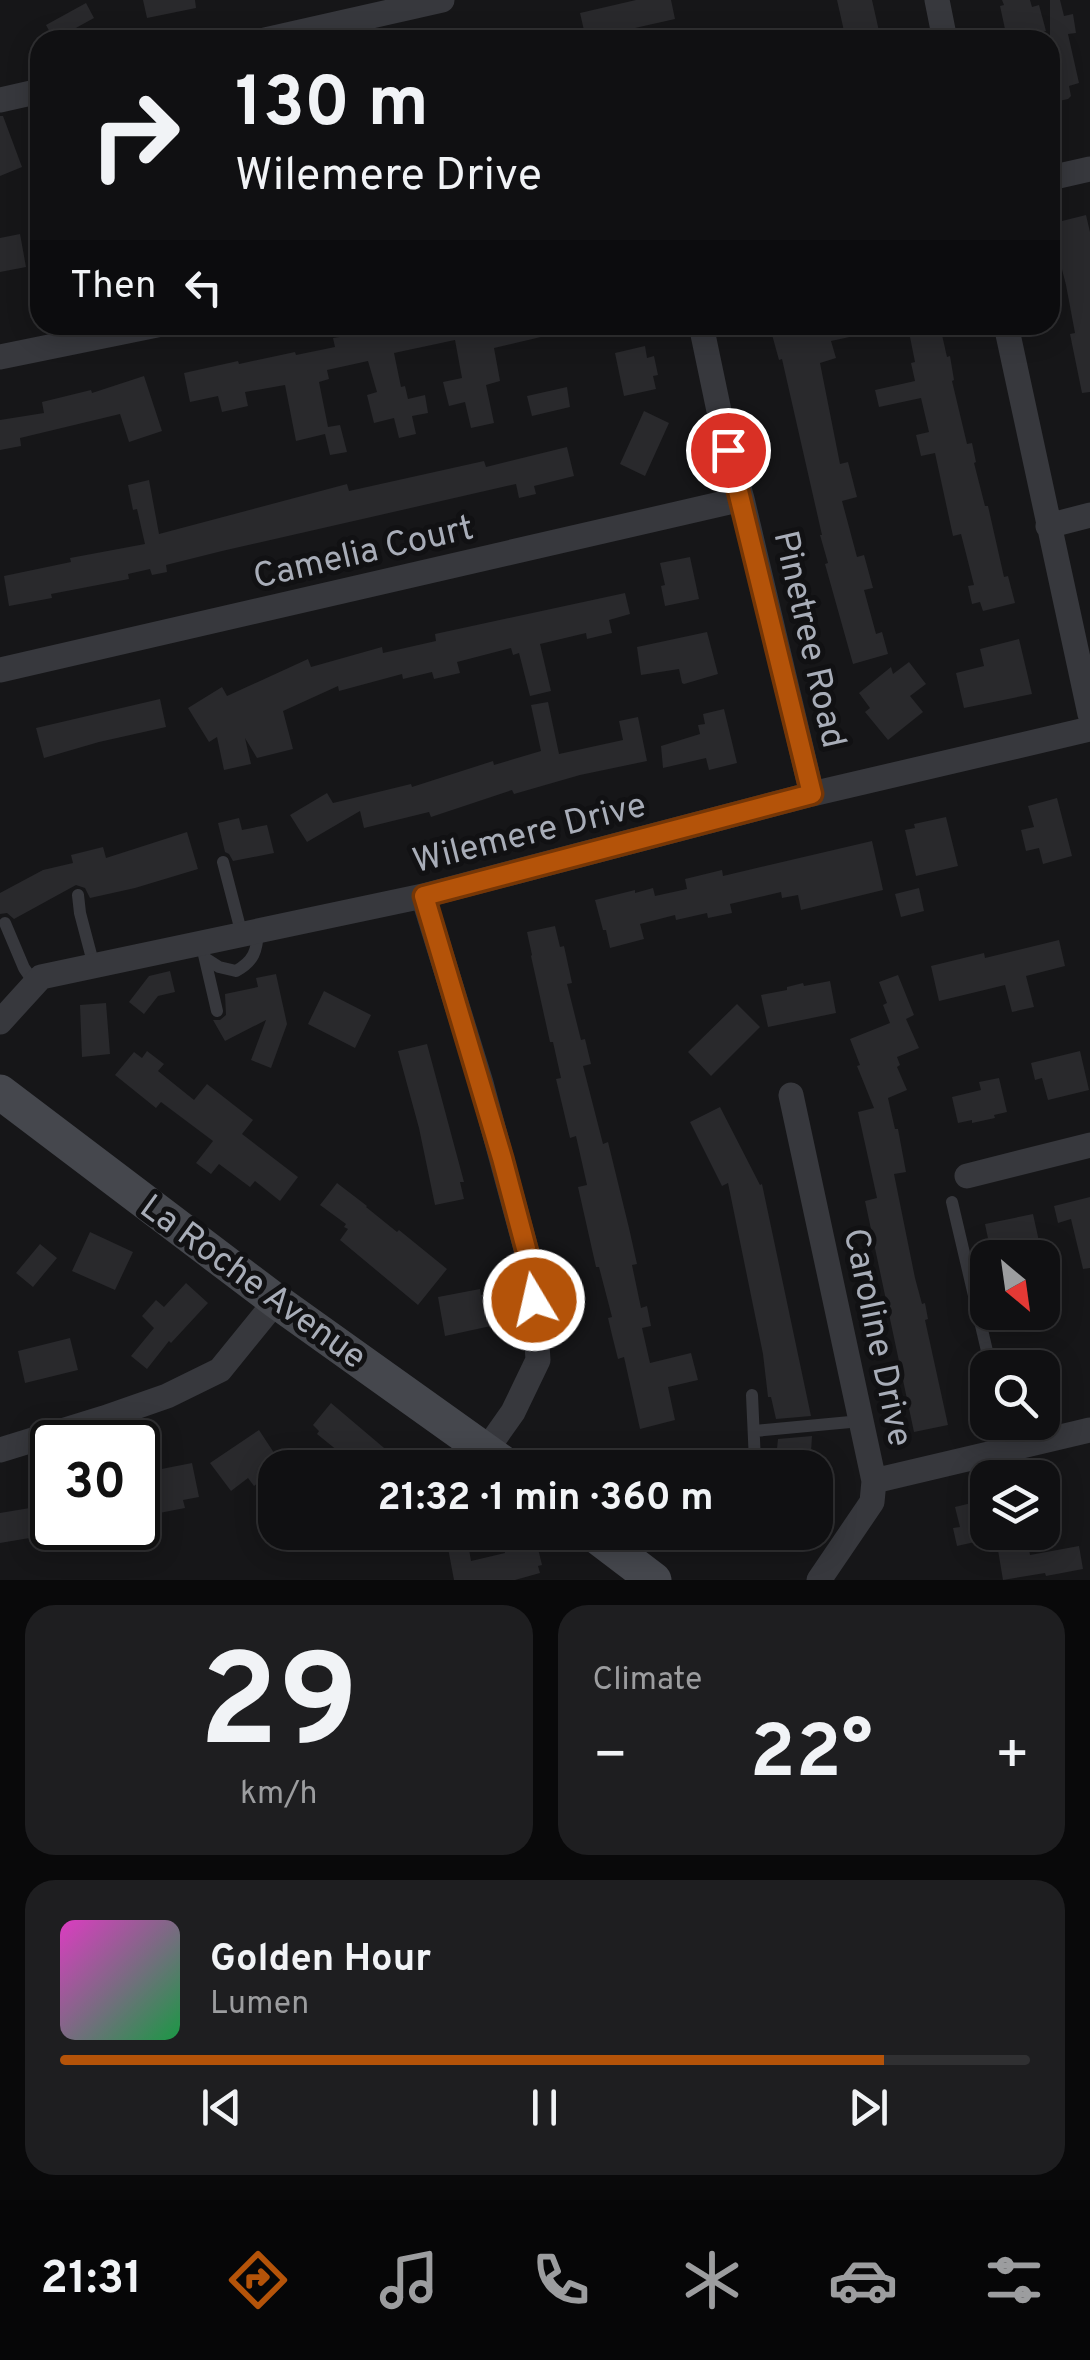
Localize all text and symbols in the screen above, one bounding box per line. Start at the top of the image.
text: 130 m [235,62,429,151]
icon: right [70,70,200,200]
text: Wilemere Drive [235,149,542,206]
icon: left [176,260,231,315]
text: Then [70,263,156,312]
pin [686,408,771,493]
icon: arrive [701,423,756,478]
street label: Camelia Court [249,507,478,601]
street label: Pinetree Road [762,527,854,753]
street label: Wilemere Drive [409,785,651,885]
street label: La Roche Avenue [130,1187,374,1380]
street label: Caroline Drive [831,1224,921,1451]
north arrow [970,1240,1060,1330]
map controls [970,1240,1060,1550]
position arrow [482,1248,586,1352]
button: search [970,1350,1060,1440]
speed limit sign: 30 [30,1420,160,1550]
button: layers [970,1460,1060,1550]
text: 21:32 · 1 min · 360 m [377,1475,714,1524]
text: 29 [199,1627,358,1792]
text: Climate [593,1661,702,1701]
text: 22° [750,1709,873,1804]
text: − [593,1723,628,1793]
text: + [995,1723,1030,1793]
text: km/h [240,1775,318,1815]
text: Golden Hour [210,1936,431,1985]
text: Lumen [210,1985,309,2025]
icon: previous [194,2080,249,2135]
icon: pause [517,2080,572,2135]
icon: next [841,2080,896,2135]
icon: directions [223,2245,293,2315]
icon: music [374,2245,444,2315]
icon: phone [526,2245,596,2315]
icon: climate [677,2245,747,2315]
icon: car [828,2245,898,2315]
icon: filters [979,2245,1049,2315]
text: 21:31 [41,2252,142,2309]

